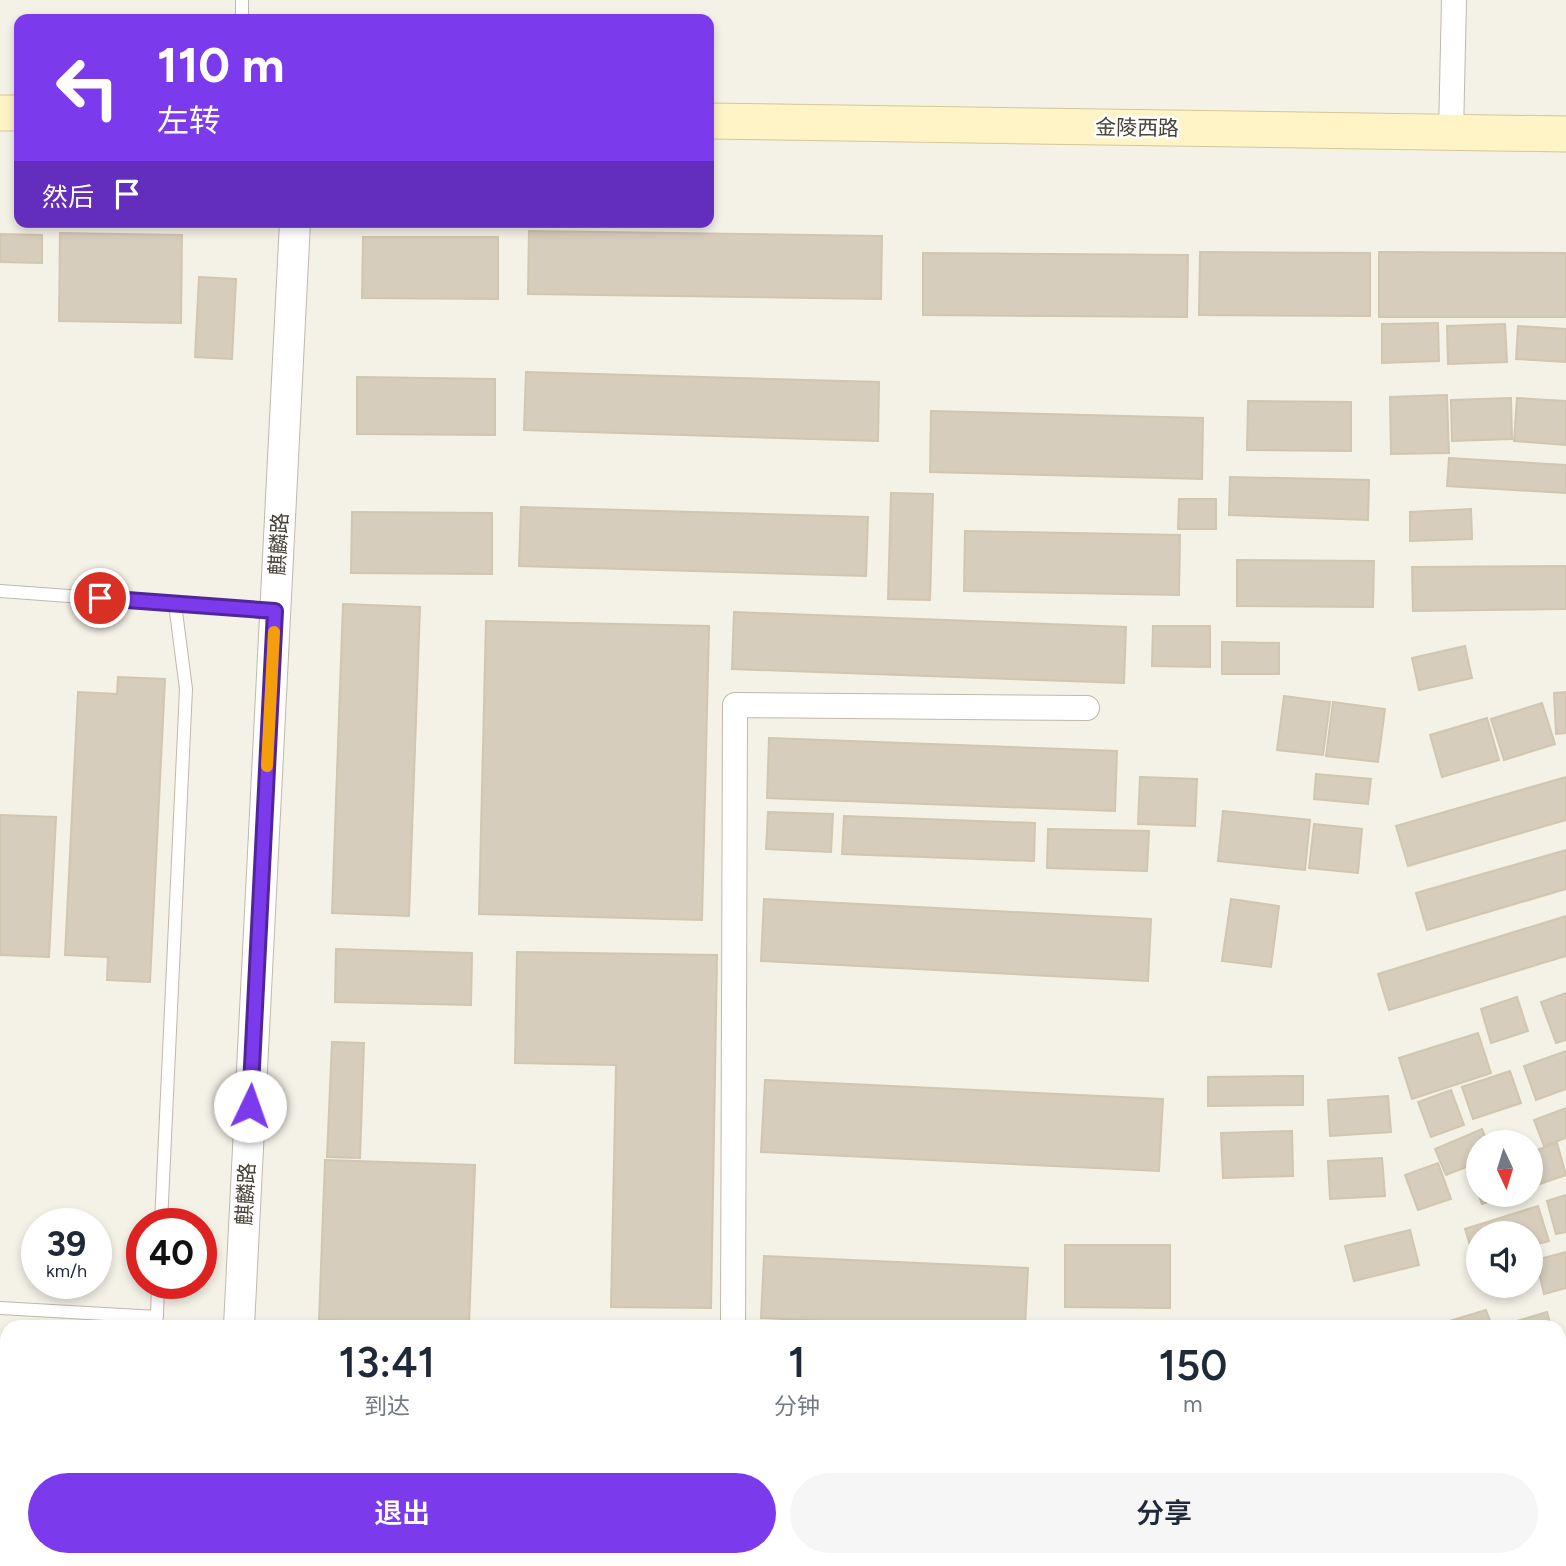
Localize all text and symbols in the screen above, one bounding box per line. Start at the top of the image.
text: 110 m [157,35,285,94]
icon: left [42,42,133,133]
text: 左转 [157,102,221,140]
street label: 金陵西路 [1095,114,1179,141]
icon: arrive [108,175,146,213]
text: 然后 [42,181,94,213]
street label: 麒麟路 [264,512,293,576]
pin [70,568,130,628]
icon: arrive [81,579,119,617]
position arrow [213,1069,287,1143]
north arrow [1466,1130,1544,1208]
map controls [1466,1130,1543,1298]
street label: 麒麟路 [231,1162,260,1226]
speed limit sign: 40 [126,1208,217,1299]
button: sound [1466,1221,1543,1298]
text: 39 [47,1223,86,1265]
text: km/h [46,1260,87,1282]
text: 13:41 [339,1337,435,1388]
text: 1 [788,1337,806,1388]
text: 150 [1158,1340,1227,1391]
text: m [1183,1390,1203,1418]
text: 到达 [364,1392,410,1420]
text: 分钟 [774,1392,820,1420]
button: 退出 [28,1473,776,1553]
button: 分享 [790,1473,1538,1553]

